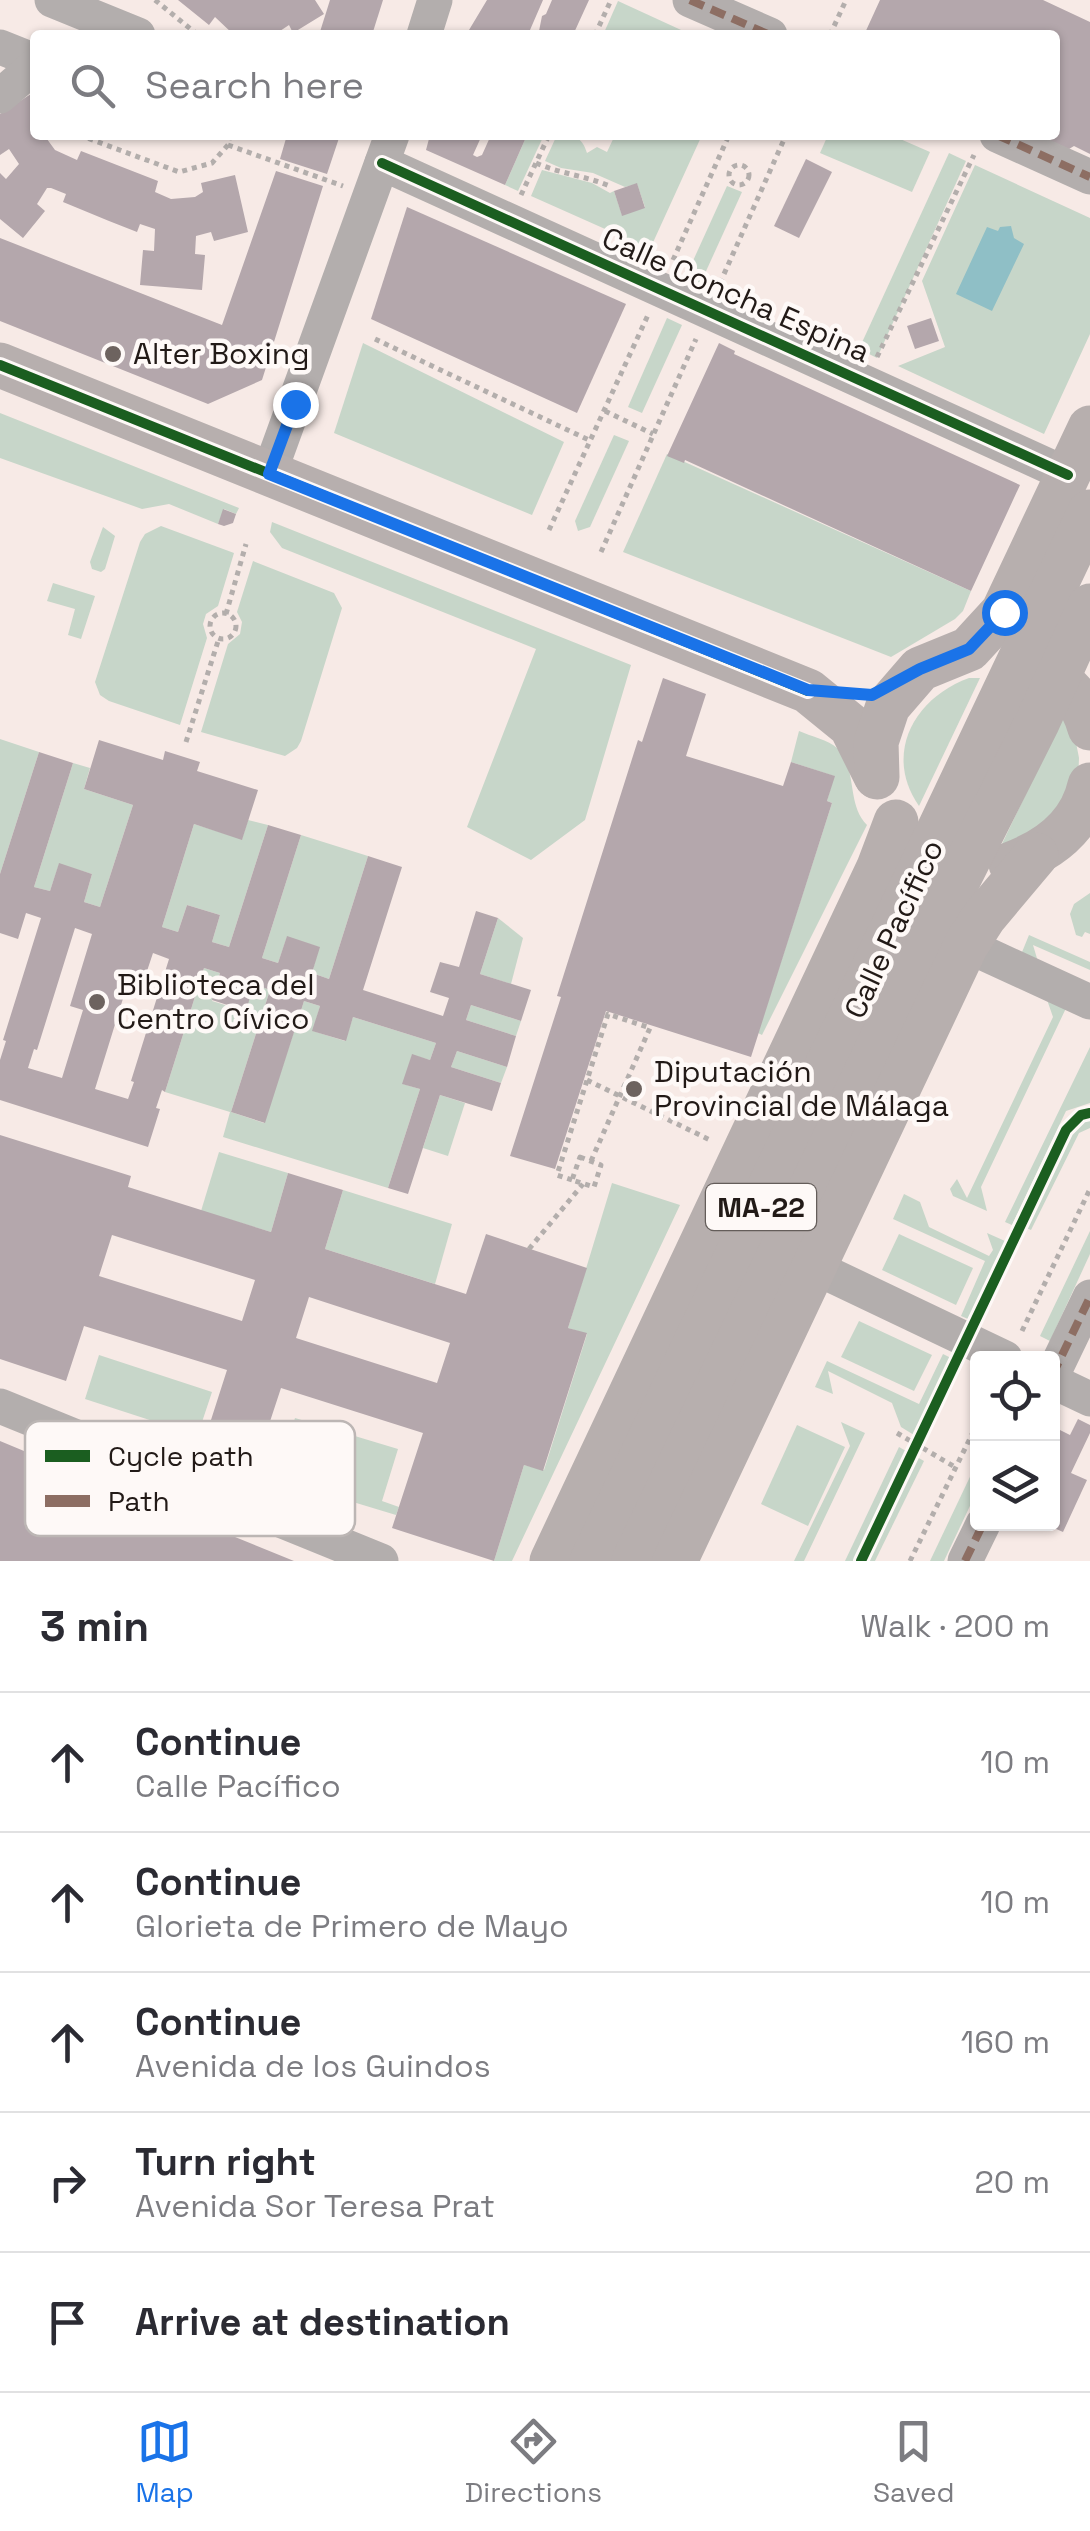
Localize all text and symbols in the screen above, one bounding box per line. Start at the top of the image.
search box [30,30,1060,140]
icon: search [65,58,120,113]
text: Search here [145,61,364,109]
street label: Calle Concha Espina [596,218,876,371]
place label: Alter Boxing [133,334,309,373]
marker: Alter Boxing [102,343,124,365]
route end [273,382,319,428]
route start [982,590,1028,636]
street label: Calle Pacífico [835,833,952,1024]
place label: Biblioteca del Centro Cívico [117,965,315,1038]
marker: Biblioteca del Centro Cívico [86,991,108,1013]
place label: Diputación Provincial de Málaga [654,1052,949,1125]
marker: Diputación Provincial de Málaga [623,1078,645,1100]
road number: MA-22 [706,1184,816,1230]
map controls [970,1351,1060,1531]
button: locate [970,1351,1060,1441]
legend [25,1421,355,1536]
text: Cycle path [108,1438,254,1474]
button: layers [970,1441,1060,1531]
text: Path [108,1483,170,1519]
text: 3 min [40,1600,149,1653]
text: Walk · 200 m [860,1606,1050,1646]
text: Continue [135,1718,301,1766]
icon: ahead [40,1735,95,1790]
text: 10 m [980,1742,1050,1782]
text: Calle Pacífico [135,1766,341,1806]
text: Continue [135,1858,301,1906]
icon: ahead [40,1875,95,1930]
text: 10 m [980,1882,1050,1922]
text: Glorieta de Primero de Mayo [135,1906,569,1946]
text: Continue [135,1998,301,2046]
icon: ahead [40,2015,95,2070]
text: 160 m [961,2022,1050,2062]
text: Avenida de los Guindos [135,2046,491,2086]
text: Turn right [135,2138,316,2186]
icon: right [40,2155,95,2210]
text: 20 m [974,2162,1050,2202]
text: Avenida Sor Teresa Prat [135,2186,495,2226]
icon: arrive [40,2295,95,2350]
text: Arrive at destination [135,2298,510,2346]
tab: Map [135,2414,194,2510]
tab: Directions [465,2414,602,2510]
tab: Saved [873,2414,955,2510]

